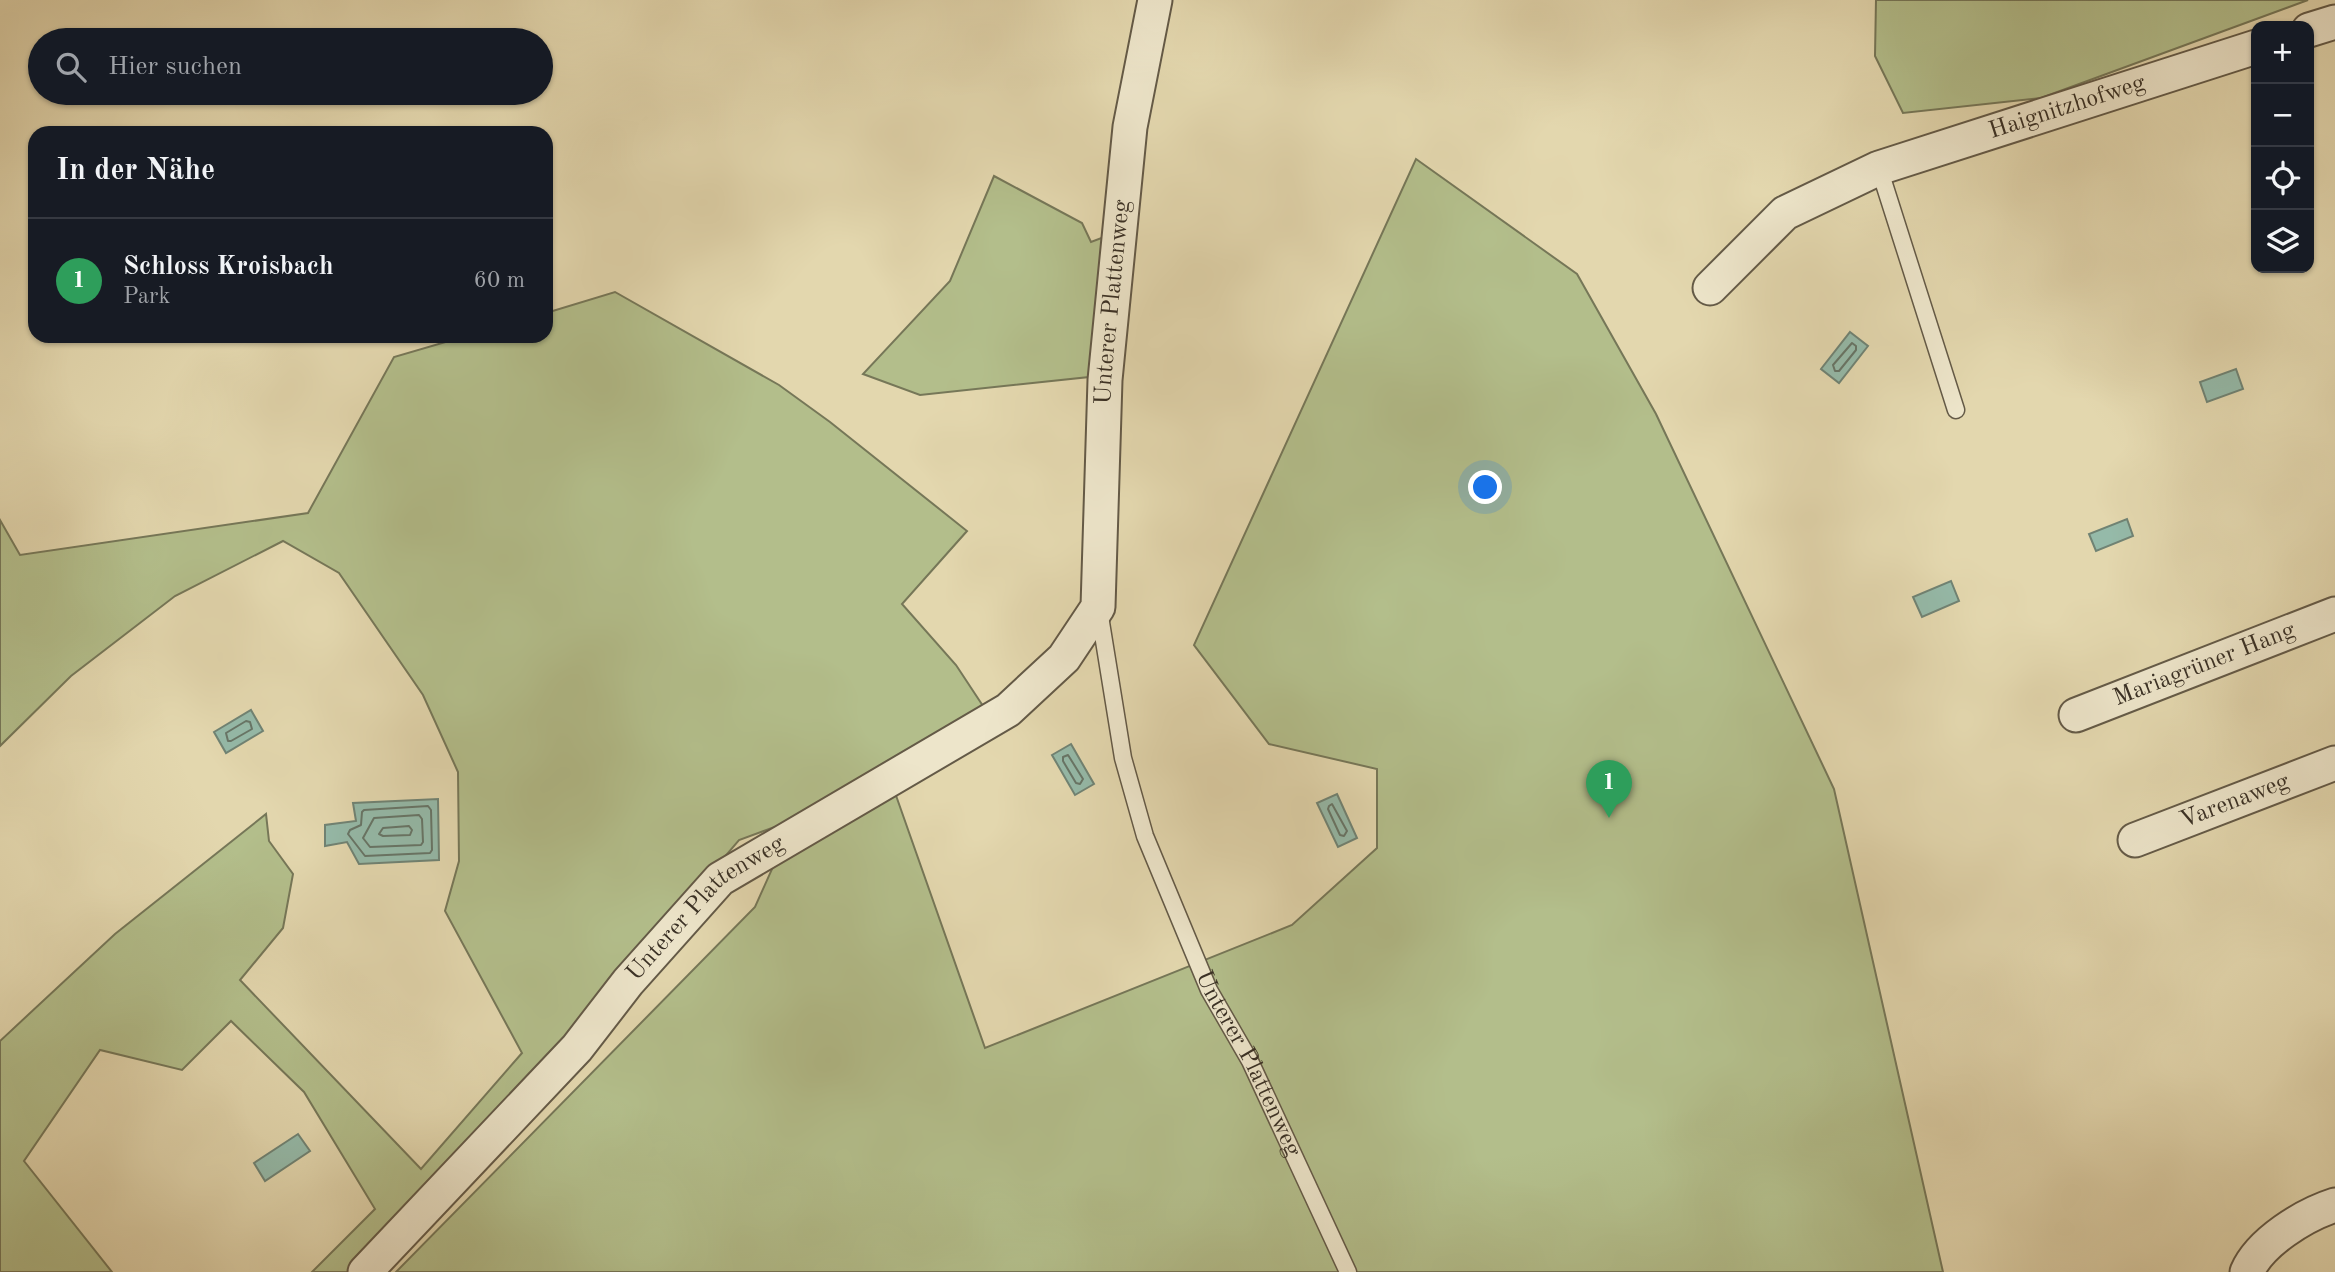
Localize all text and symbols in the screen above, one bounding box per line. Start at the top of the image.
map controls [2251,21,2314,273]
button: + [2251,21,2314,84]
search box [28,28,553,105]
icon: search [52,48,90,86]
text: Hier suchen [108,54,242,80]
street label: Haignitzhofweg [1986,71,2149,144]
button: − [2251,84,2314,147]
button: locate [2251,147,2314,210]
text: In der Nähe [56,156,215,186]
street label: Unterer Plattenweg [1092,199,1135,405]
button: layers [2251,210,2314,273]
text: Schloss Kroisbach [123,254,334,280]
text: 1 [72,269,86,292]
text: 60 m [474,269,525,292]
text: Park [123,285,170,308]
your location [1468,470,1502,504]
street label: Mariagrüner Hang [2110,619,2299,711]
pin: 1 [1586,760,1632,818]
street label: Varenaweg [2177,770,2293,833]
street label: Unterer Plattenweg [623,832,789,986]
street label: Unterer Plattenweg [1190,967,1305,1160]

